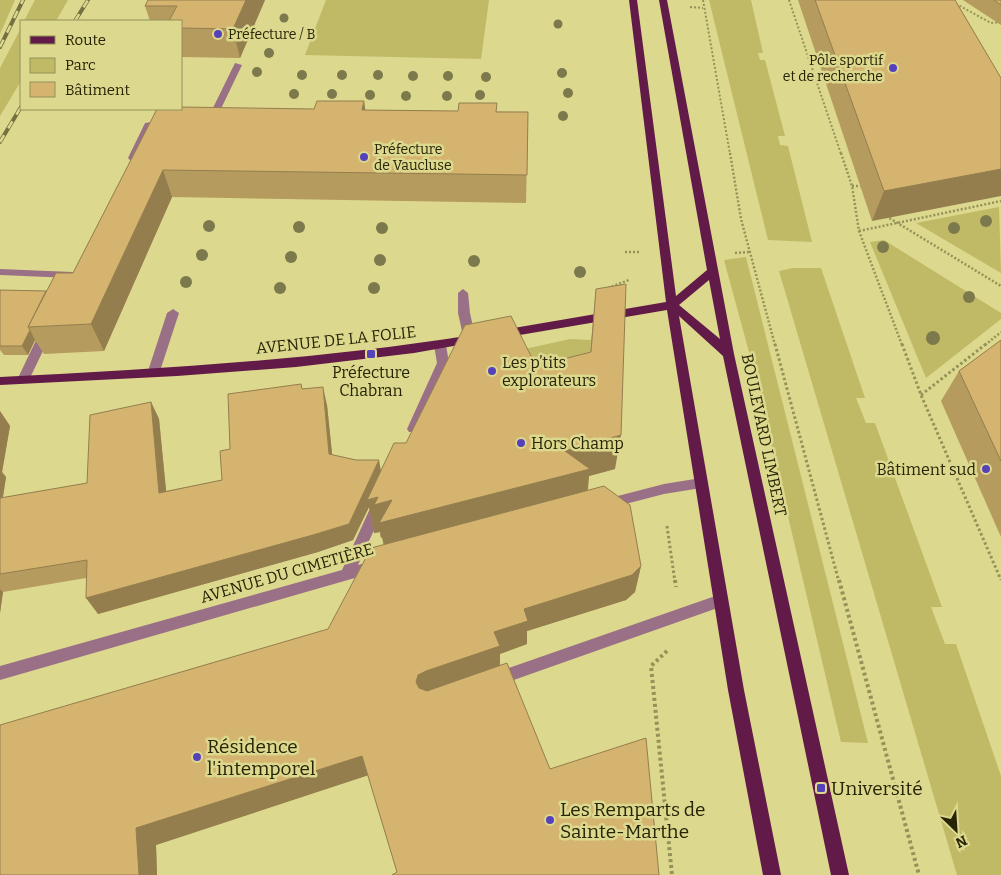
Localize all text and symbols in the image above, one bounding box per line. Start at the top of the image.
legend [20,20,182,110]
place label: Préfecture / B [228,26,315,43]
marker: Préfecture / B [212,28,224,40]
text: Route [65,31,106,49]
place label: Pôle sportif et de recherche [783,52,884,85]
text: Parc [65,56,96,74]
marker: Pôle sportif et de recherche [887,62,899,74]
text: Bâtiment [65,81,130,99]
place label: Préfecture de Vaucluse [374,141,452,174]
marker: Préfecture de Vaucluse [358,151,370,163]
street label: AVENUE DE LA FOLIE [255,322,417,358]
marker: Préfecture Chabran [365,348,377,360]
street label: BOULEVARD LIMBERT [737,352,791,518]
place label: Les p’tits explorateurs [502,353,596,390]
place label: Préfecture Chabran [332,363,410,400]
marker: Les p’tits explorateurs [486,365,498,377]
place label: Hors Champ [531,434,624,453]
marker: Hors Champ [515,437,527,449]
place label: Bâtiment sud [877,460,977,479]
marker: Bâtiment sud [980,463,992,475]
street label: AVENUE DU CIMETIÈRE [198,538,376,607]
place label: Résidence l'intemporel [207,735,315,780]
marker: Résidence l'intemporel [191,751,203,763]
place label: Université [831,777,923,800]
marker: Université [815,782,827,794]
place label: Les Remparts de Sainte-Marthe [560,798,705,843]
north arrow [931,805,981,855]
marker: Les Remparts de Sainte-Marthe [544,814,556,826]
text: N [953,831,970,851]

